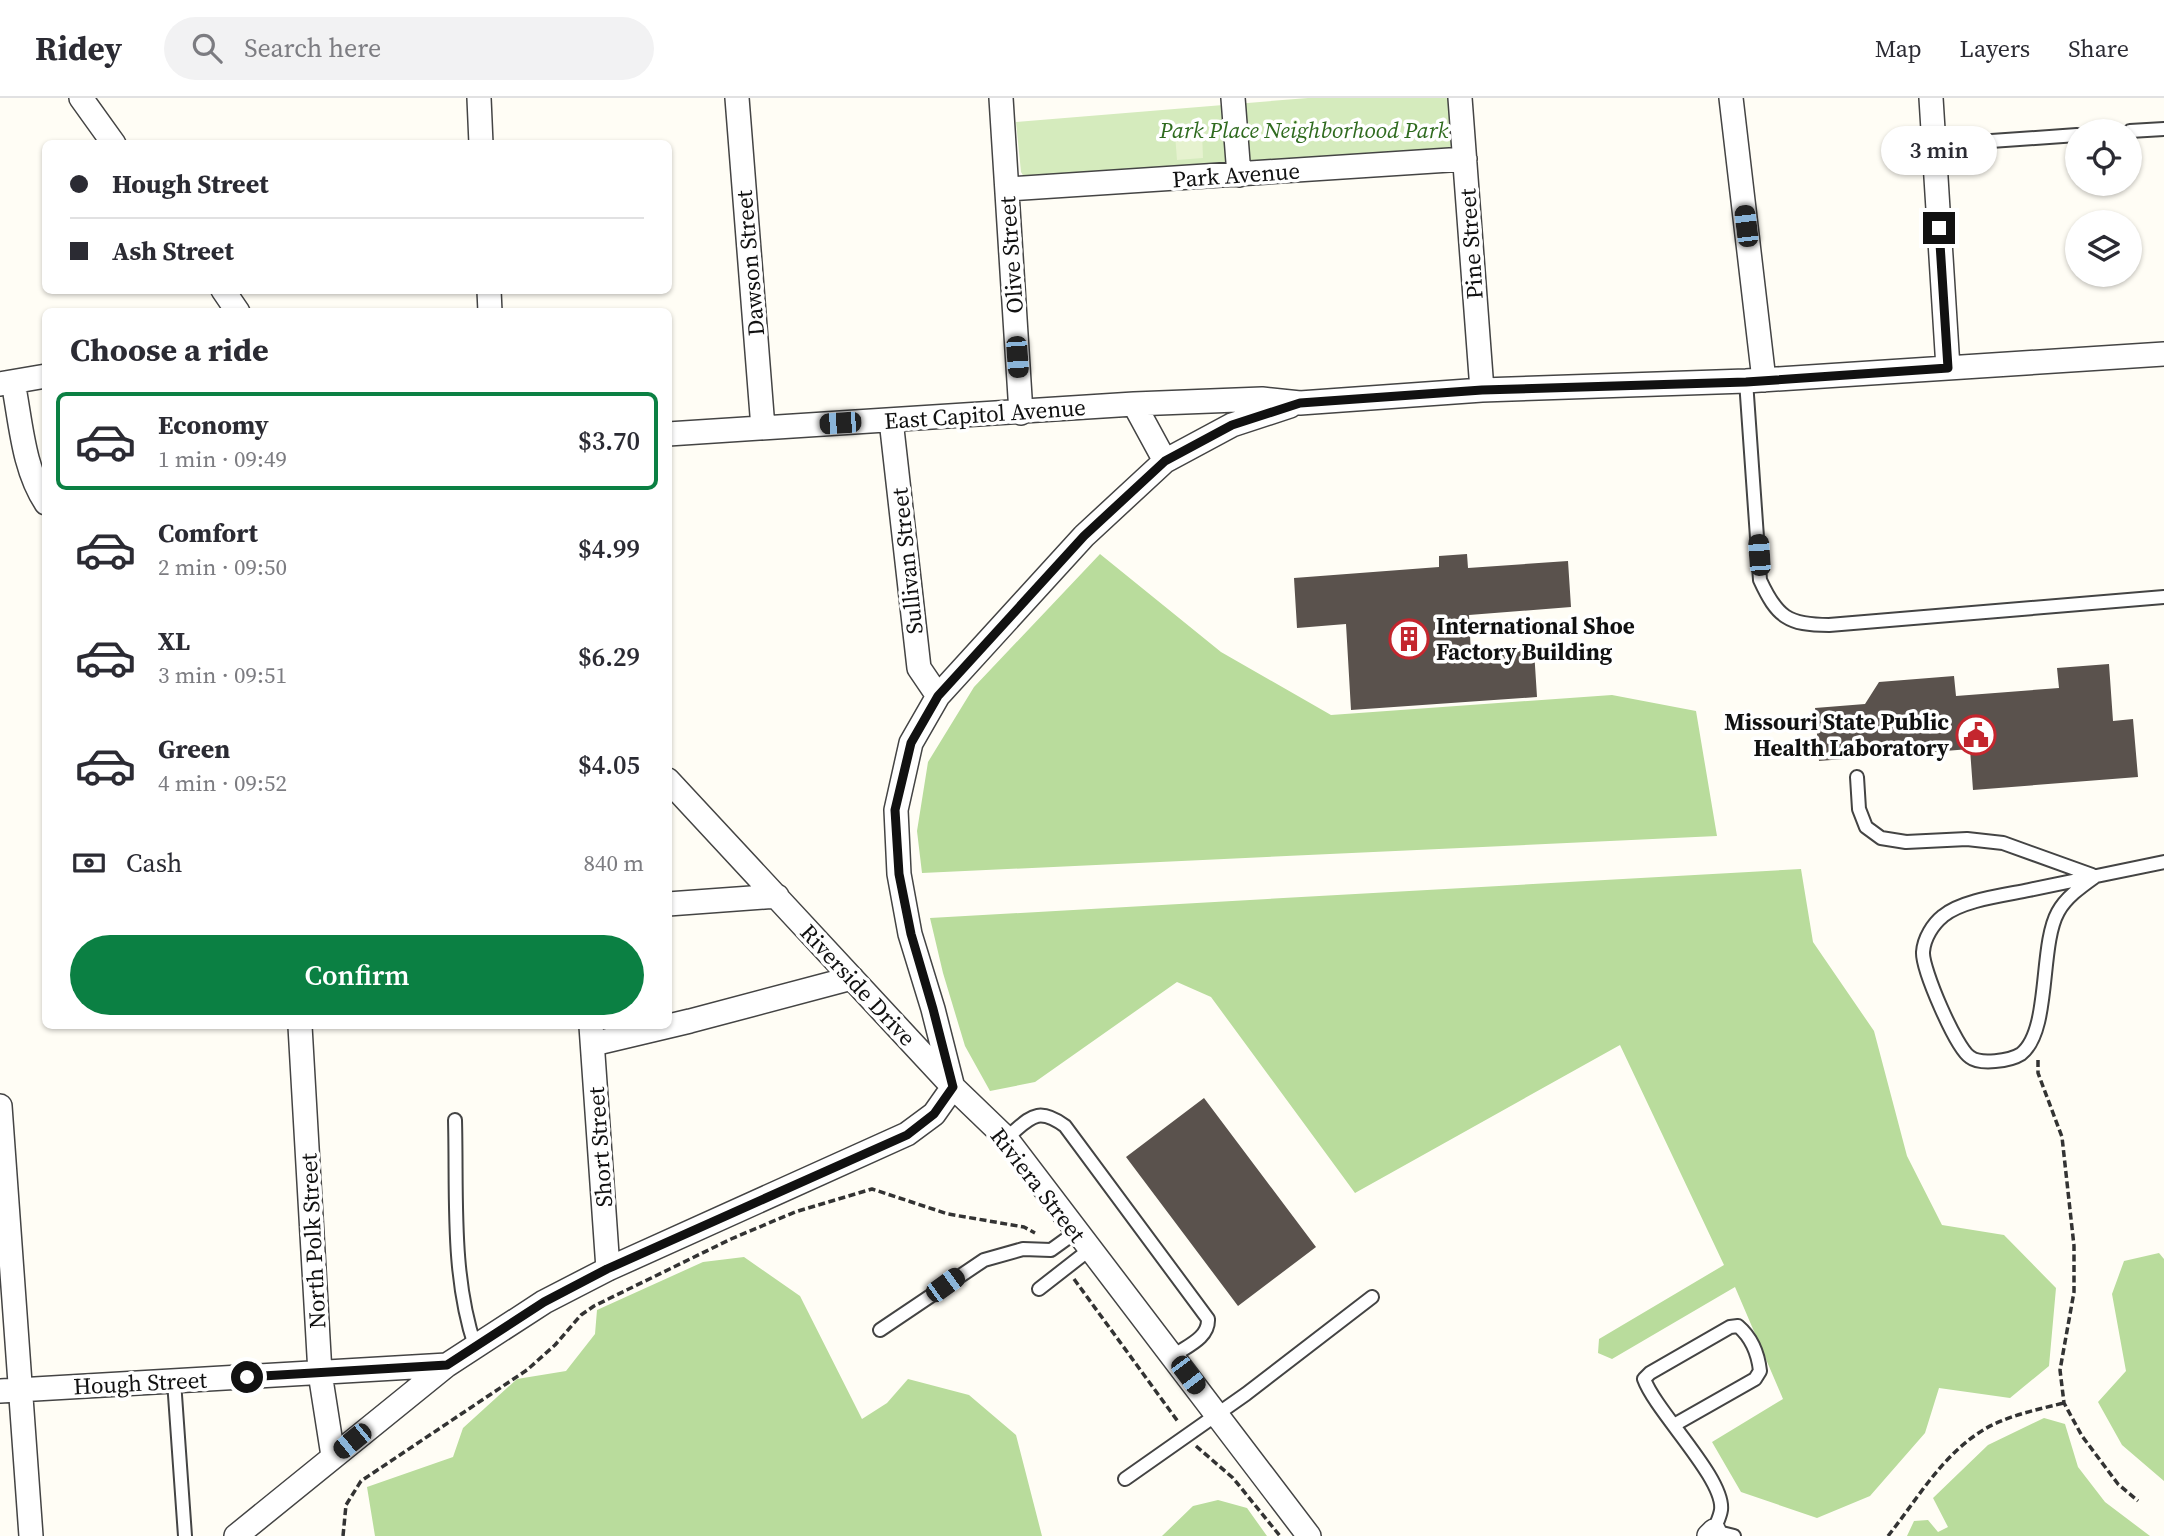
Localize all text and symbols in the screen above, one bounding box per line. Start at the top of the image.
search box [164,17,654,80]
text: Ridey [35,26,122,71]
icon: search [188,29,226,67]
text: Search here [244,30,381,66]
text: Map [1875,32,1922,65]
text: Layers [1960,32,2030,65]
text: Share [2068,32,2129,65]
park label: Park Place Neighborhood Park [1159,114,1449,146]
map controls [2065,119,2142,287]
button: locate [2065,119,2142,196]
callout: 3 min [1881,127,1997,176]
text: 3 min [1909,134,1969,166]
street label: Park Avenue [1171,155,1301,195]
text: Hough Street [112,166,269,202]
street label: Pine Street [1451,187,1491,301]
street label: Dawson Street [728,188,772,337]
street label: Olive Street [991,195,1031,315]
car [1734,204,1759,248]
button: layers [2065,210,2142,287]
route end [1923,212,1955,244]
text: Ash Street [112,233,234,269]
text: Choose a ride [70,328,269,372]
car [1006,335,1029,379]
street label: East Capitol Avenue [883,391,1087,437]
text: Economy [158,407,269,443]
icon: car [74,410,137,473]
car [819,411,862,435]
text: $3.70 [578,423,640,459]
text: 1 min · 09:49 [158,443,287,475]
street label: Sullivan Street [883,486,931,636]
text: Comfort [158,515,258,551]
icon: car [74,518,137,581]
text: $4.99 [578,531,640,567]
car [1748,533,1771,577]
text: 2 min · 09:50 [158,551,287,583]
place label: International Shoe Factory Building [1436,610,1635,668]
building icon: International Shoe Factory Building [1388,618,1430,660]
text: XL [158,623,190,659]
icon: car [74,626,137,689]
text: $6.29 [578,639,640,675]
text: 3 min · 09:51 [158,659,287,691]
place label: Missouri State Public Health Laboratory [1724,706,1950,764]
public building icon: Missouri State Public Health Laboratory [1955,714,1997,756]
text: Green [158,731,230,767]
icon: car [74,734,137,797]
text: $4.05 [578,747,640,783]
text: 4 min · 09:52 [158,767,287,799]
icon: cash [70,844,108,882]
text: Cash [126,845,182,881]
text: 840 m [583,847,644,879]
street label: Riverside Drive [793,917,923,1053]
button: Confirm [70,935,644,1015]
street label: Short Street [580,1085,620,1208]
street label: Riviera Street [983,1121,1093,1250]
street label: North Polk Street [292,1152,334,1330]
car [922,1264,969,1306]
car [1167,1352,1210,1398]
route start [231,1361,263,1393]
street label: Hough Street [72,1363,208,1402]
car [330,1420,375,1462]

